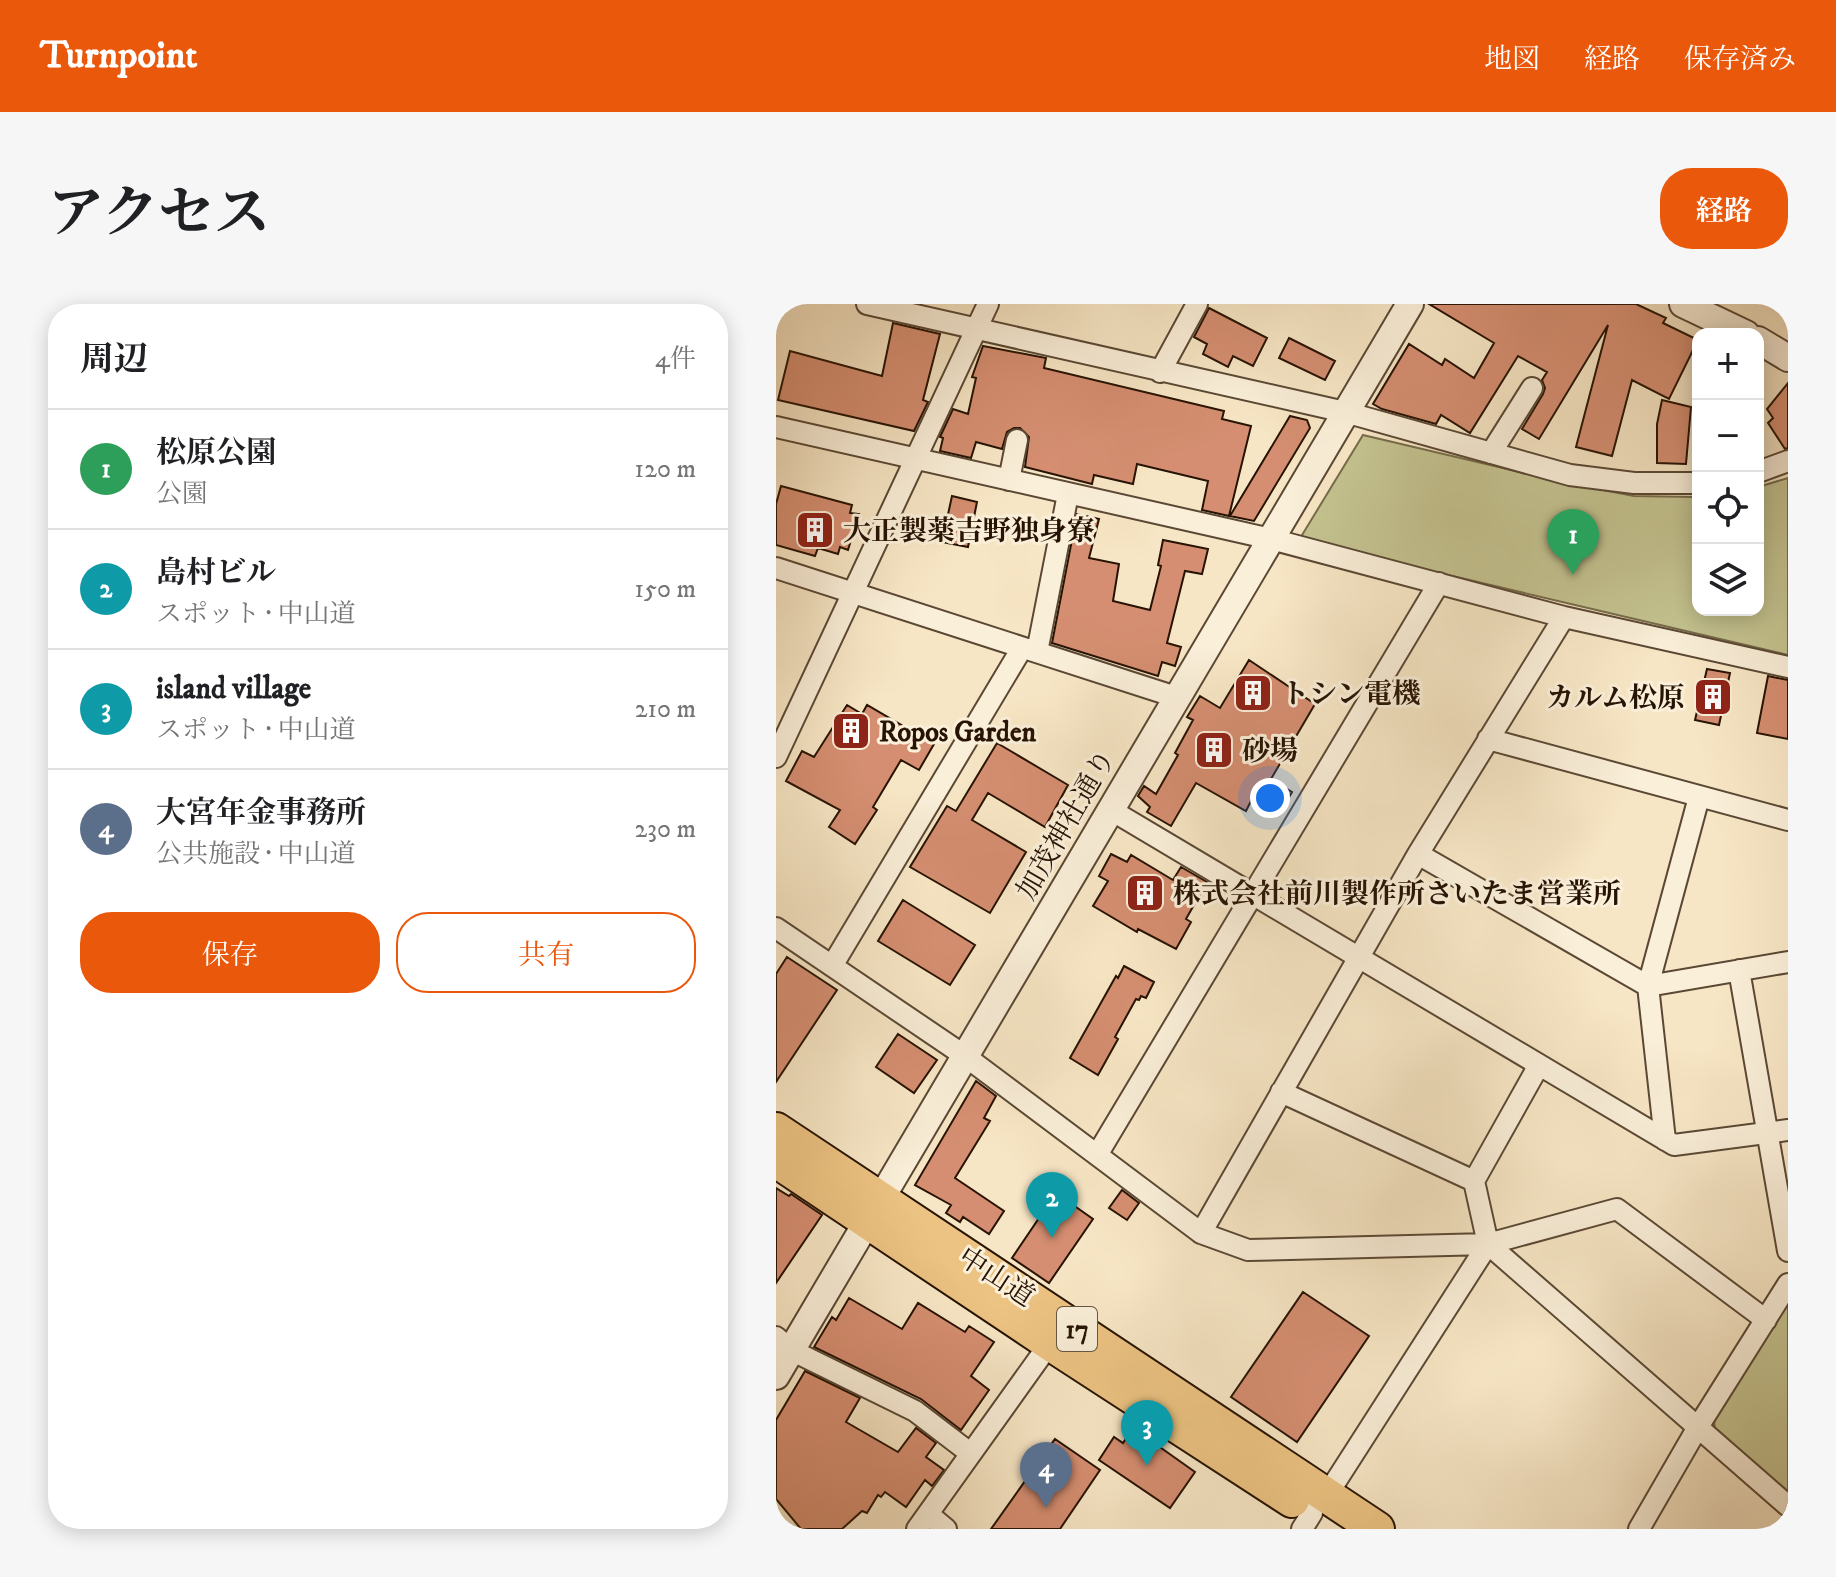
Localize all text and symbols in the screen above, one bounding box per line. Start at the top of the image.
text: Turnpoint [40,32,198,80]
text: 地図 [1484,42,1540,77]
text: 経路 [1584,42,1640,77]
text: 保存済み [1684,42,1796,77]
button: 経路 [1660,168,1788,249]
text: アクセス [48,180,270,250]
map controls [1692,328,1764,616]
button: + [1692,328,1764,400]
text: 周辺 [80,339,148,381]
text: 4件 [655,343,696,376]
button: − [1692,400,1764,472]
text: 松原公園 [156,435,276,472]
text: 1 [101,453,111,486]
text: 120 m [635,453,696,486]
button: locate [1692,472,1764,544]
text: 公園 [156,478,208,511]
building icon: 大正製薬吉野独身寮 [794,509,836,551]
pin: 1 [1547,509,1599,575]
place label: 大正製薬吉野独身寮 [843,514,1095,549]
button: layers [1692,544,1764,616]
text: 島村ビル [156,555,276,592]
text: 2 [100,573,112,606]
text: 150 m [635,573,696,606]
text: スポット · 中山道 [156,598,355,631]
text: island village [156,671,311,708]
building icon: トシン電機 [1232,672,1274,714]
building icon: カルム松原 [1692,676,1734,718]
place label: トシン電機 [1281,677,1420,712]
place label: カルム松原 [1546,681,1685,716]
text: 3 [101,693,111,726]
text: 210 m [635,693,696,726]
building icon: Ropos Garden [830,710,872,752]
text: スポット · 中山道 [156,714,355,747]
place label: Ropos Garden [879,715,1037,750]
building icon: 砂場 [1193,729,1235,771]
place label: 砂場 [1242,734,1298,769]
street label: 加茂神社通り [1009,743,1123,906]
your location [1250,778,1290,818]
text: 大宮年金事務所 [156,795,366,832]
text: 4 [99,813,113,846]
text: 230 m [634,813,696,846]
text: 公共施設 · 中山道 [156,838,355,871]
building icon: 株式会社前川製作所さいたま営業所 [1124,872,1166,914]
place label: 株式会社前川製作所さいたま営業所 [1173,877,1621,912]
button: 保存 [80,912,380,993]
button: 共有 [396,912,696,993]
pin: 2 [1026,1172,1078,1238]
street label: 中山道 [951,1240,1041,1315]
road number: 17 [1057,1307,1097,1351]
pin: 3 [1121,1400,1173,1466]
pin: 4 [1020,1442,1072,1508]

